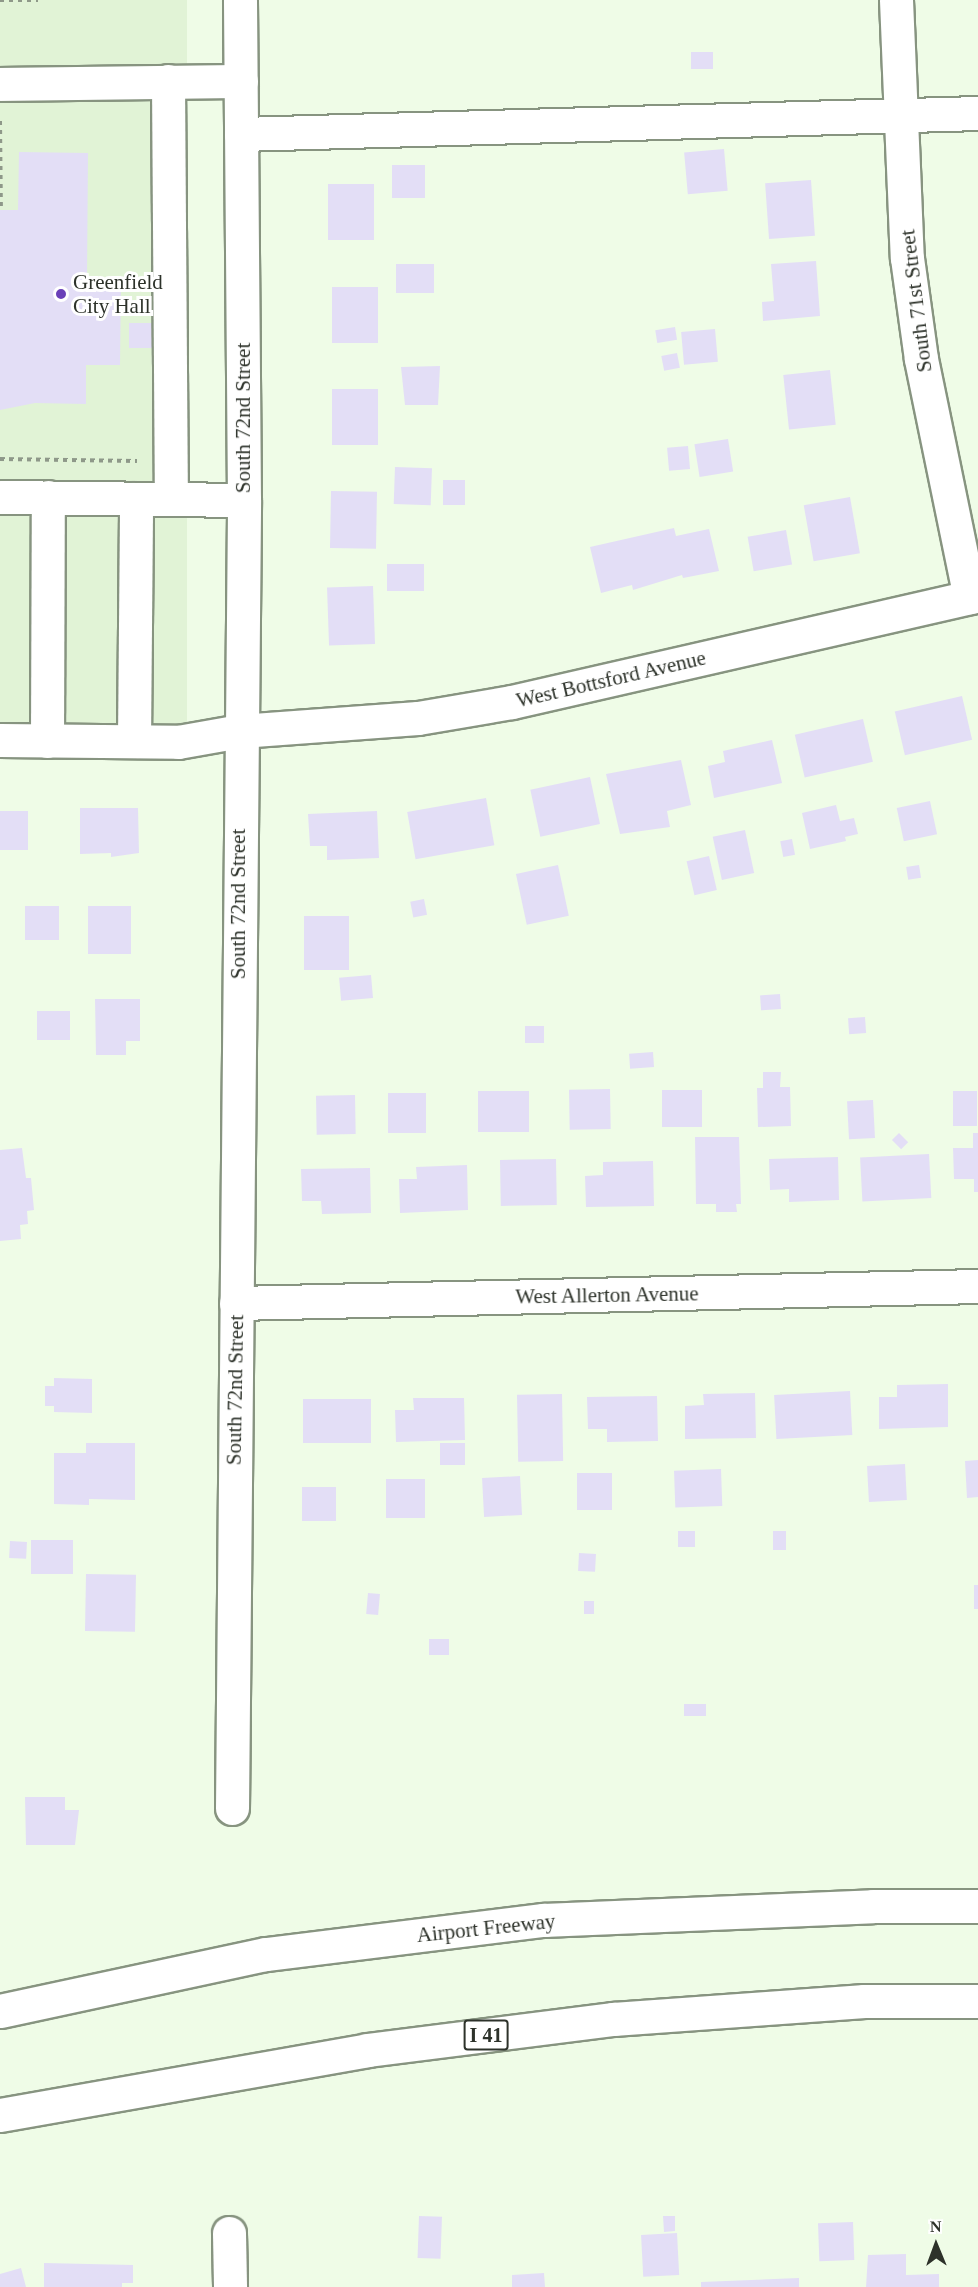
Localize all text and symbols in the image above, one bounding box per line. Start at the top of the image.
street label: South 71st Street [895,228,937,374]
place label: Greenfield City Hall [73,269,163,319]
marker: Greenfield City Hall [54,287,68,301]
street label: South 72nd Street [230,343,256,493]
street label: West Bottsford Avenue [513,645,709,713]
street label: South 72nd Street [225,829,251,979]
street label: West Allerton Avenue [514,1281,700,1309]
street label: South 72nd Street [221,1315,249,1465]
street label: Airport Freeway [415,1908,557,1948]
road number: I 41 [464,2018,508,2052]
north arrow [906,2215,966,2275]
text: N [930,2218,942,2235]

